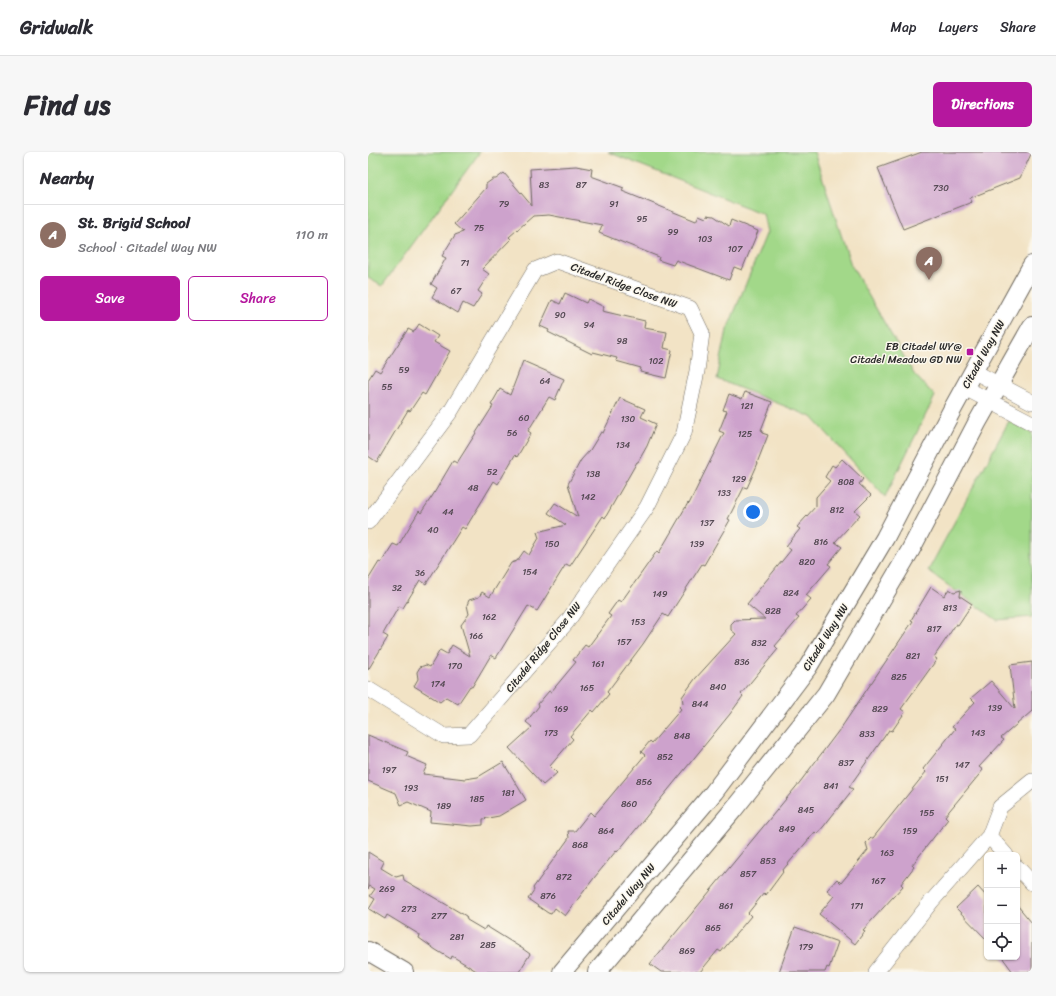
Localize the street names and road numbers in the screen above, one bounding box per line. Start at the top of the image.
street label: Citadel Ridge Close NW [568,257,680,314]
street label: Citadel Way NW [957,316,1010,392]
street label: Citadel Ridge Close NW [501,597,586,697]
street label: Citadel Way NW [797,600,854,675]
street label: Citadel Way NW [597,859,660,930]

